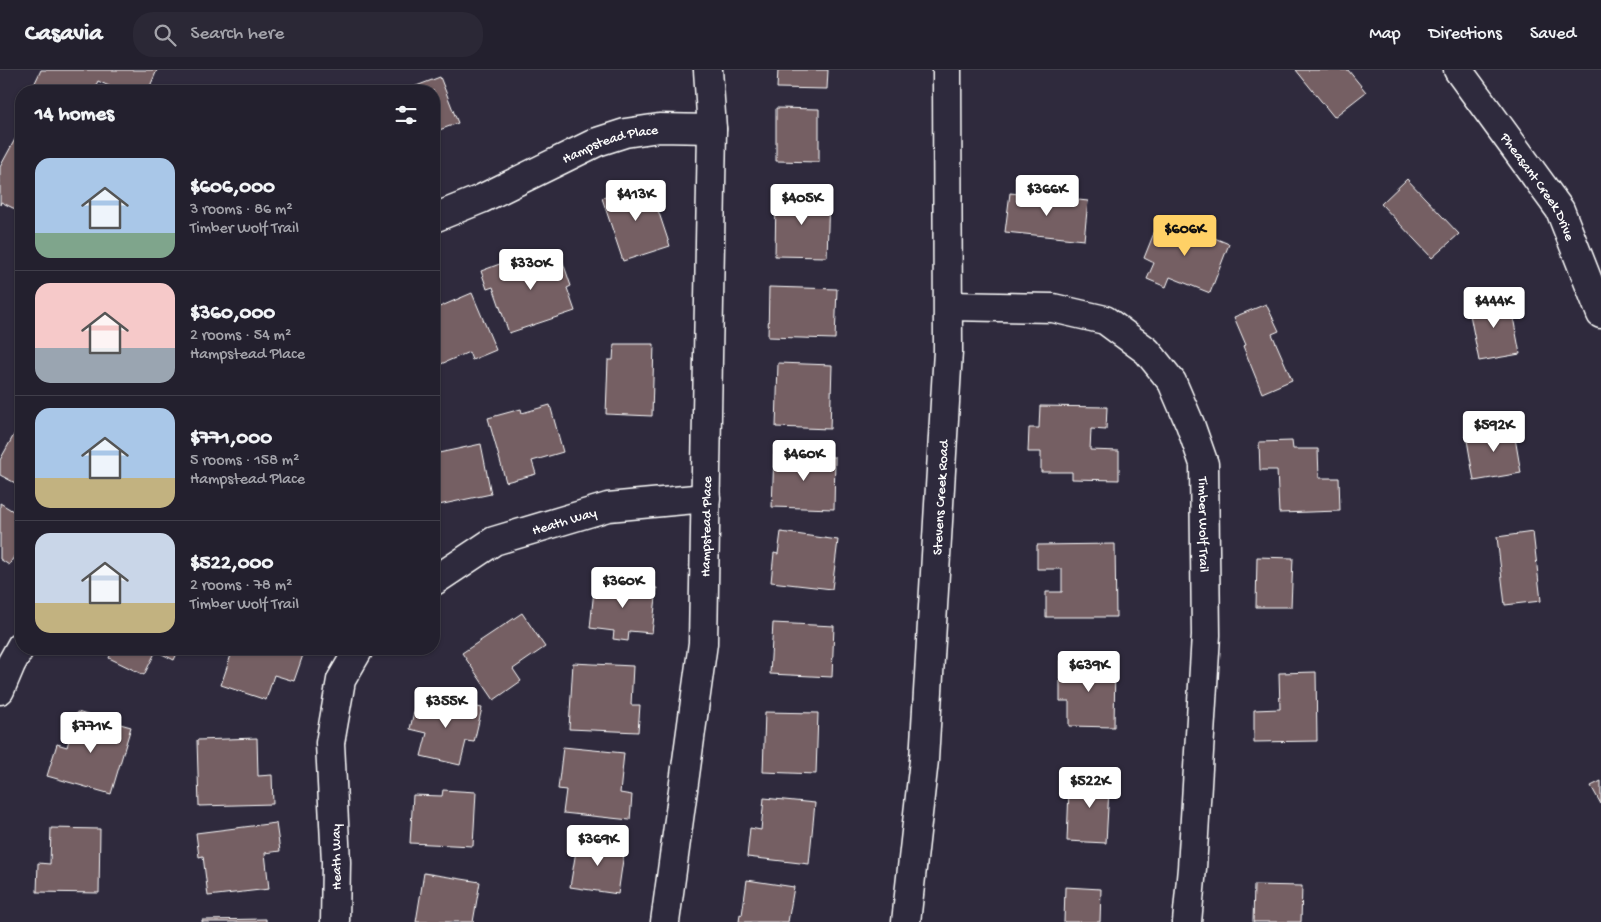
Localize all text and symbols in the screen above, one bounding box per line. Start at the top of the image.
search box [133,12,483,57]
text: Casavia [25,20,103,49]
icon: search [151,21,179,49]
text: Search here [191,23,284,46]
text: Map [1369,24,1401,45]
text: Directions [1429,24,1502,45]
text: Saved [1530,24,1576,45]
icon: filters [392,101,420,129]
text: 14 homes [35,103,114,128]
street label: Hampstead Place [560,122,660,169]
street label: Pheasant Creek Drive [1495,129,1578,244]
pin: $366K [1012,174,1082,217]
text: $606,000 [190,176,275,201]
icon: home [75,178,135,238]
pin: $413K [601,180,671,222]
text: $366K [1027,181,1067,200]
pin: $405K [767,184,837,226]
text: $413K [617,186,655,205]
text: $405K [781,190,823,209]
text: 3 rooms · 86 m² [190,201,293,220]
pin: $606K [1150,214,1220,257]
text: Timber Wolf Trail [190,220,299,239]
text: $606K [1164,221,1206,240]
pin: $330K [496,248,566,291]
text: $330K [510,255,552,274]
pin: $444K [1459,286,1529,329]
text: $444K [1475,293,1513,312]
text: $360,000 [190,302,275,327]
icon: home [75,303,135,363]
text: 2 rooms · 54 m² [190,327,291,346]
text: Hampstead Place [190,346,305,365]
pin: $592K [1459,410,1529,453]
text: $592K [1474,417,1514,436]
text: $771,000 [190,427,272,452]
icon: home [75,428,135,488]
street label: Stevens Creek Road [930,438,954,556]
pin: $460K [769,440,839,482]
text: $460K [784,446,824,465]
text: 5 rooms · 158 m² [190,452,299,471]
text: Hampstead Place [190,471,305,490]
street label: Hampstead Place [698,475,717,577]
street label: Timber Wolf Trail [1193,476,1211,572]
street label: Heath Way [530,505,599,540]
text: $522,000 [190,552,273,577]
icon: home [75,553,135,613]
pin: $360K [588,566,658,609]
text: $360K [602,573,644,592]
text: 2 rooms · 78 m² [190,577,292,596]
text: Timber Wolf Trail [190,596,299,615]
pin: $639K [1054,650,1124,693]
text: $639K [1069,657,1109,676]
pin: $355K [411,686,481,729]
text: $355K [425,693,467,712]
pin: $771K [56,712,126,754]
text: $771K [71,718,111,737]
pin: $522K [1055,766,1125,809]
text: $522K [1070,773,1110,792]
street label: Heath Way [328,824,347,890]
pin: $369K [563,824,633,867]
text: $369K [578,831,618,850]

